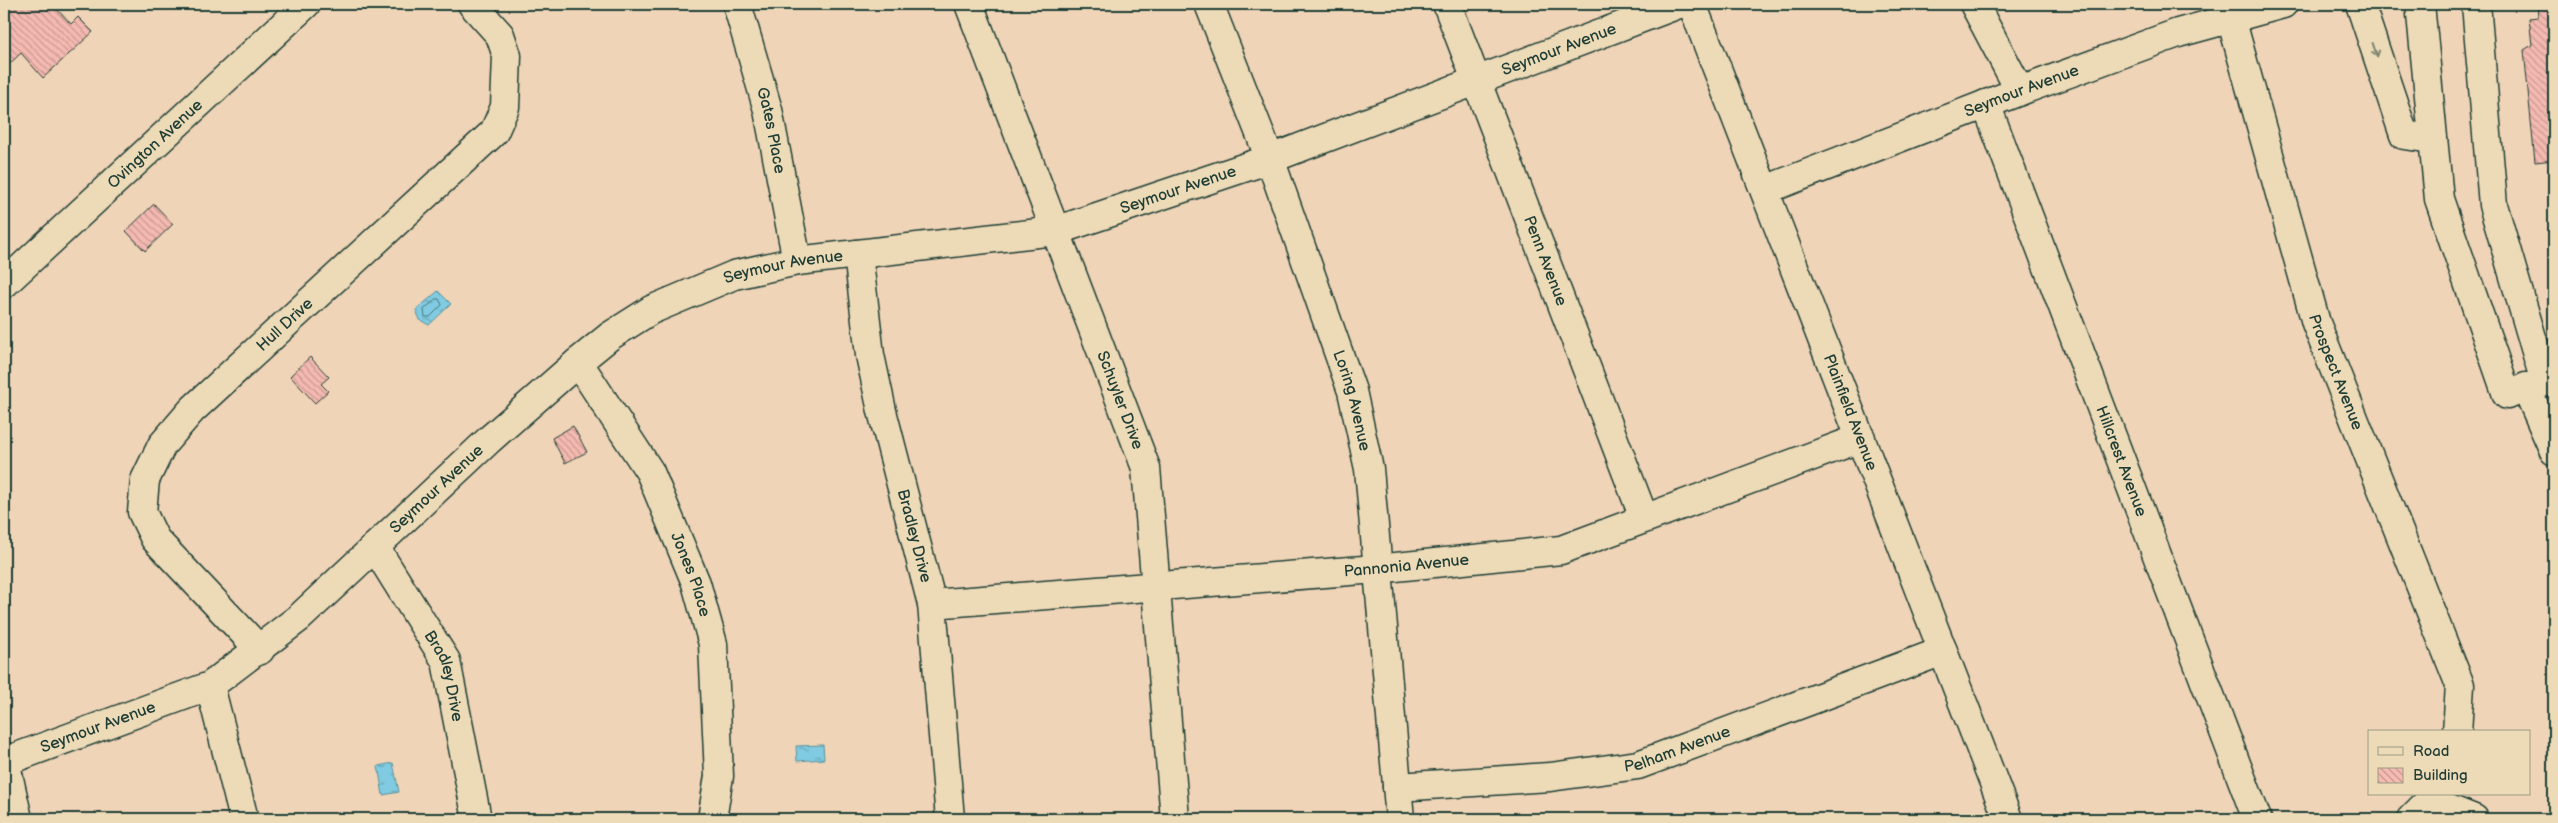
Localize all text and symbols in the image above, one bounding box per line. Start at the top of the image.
street label: Seymour Avenue [1499,19,1620,80]
one-way arrow [2371,42,2381,58]
street label: Seymour Avenue [1961,61,2082,121]
street label: Gates Place [752,85,790,176]
street label: Ovington Avenue [104,95,207,193]
street label: Seymour Avenue [1118,161,1239,218]
street label: Penn Avenue [1520,213,1571,309]
street label: Seymour Avenue [721,246,844,288]
street label: Hull Drive [253,294,317,355]
street label: Prospect Avenue [2305,312,2367,433]
street label: Schuyler Drive [1093,348,1148,453]
street label: Loring Avenue [1329,348,1374,453]
street label: Plainfield Avenue [1819,351,1882,474]
street label: Hillcrest Avenue [2092,403,2151,520]
street label: Seymour Avenue [386,440,488,537]
street label: Bradley Drive [893,487,936,585]
street label: Jones Place [667,530,715,619]
street label: Pannonia Avenue [1343,550,1470,581]
street label: Bradley Drive [420,627,467,724]
street label: Seymour Avenue [38,697,159,757]
street label: Pelham Avenue [1623,722,1733,776]
legend [2368,730,2530,796]
text: Road [2413,742,2449,761]
text: Building [2413,766,2468,785]

